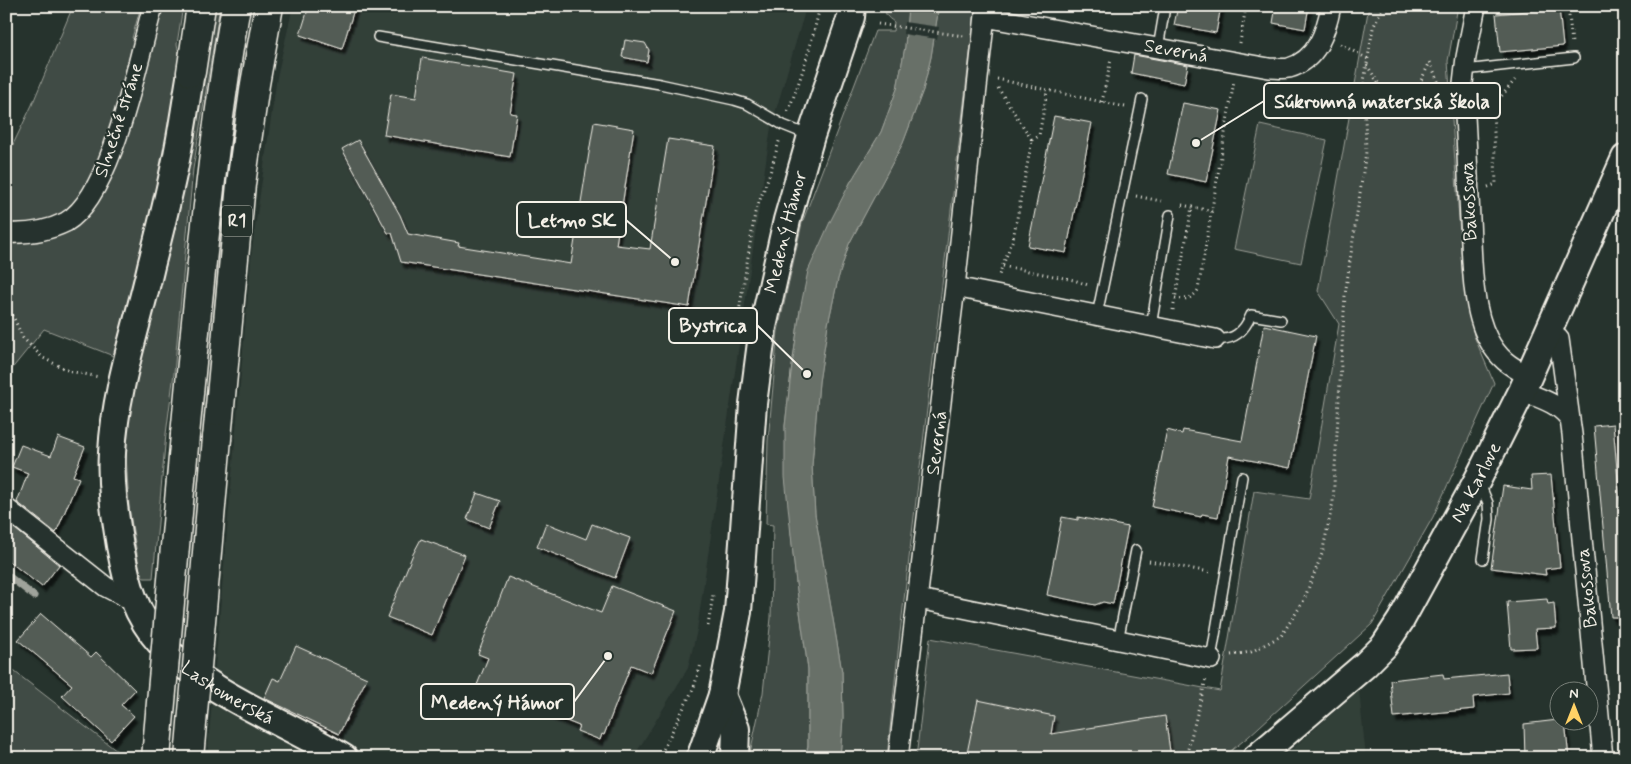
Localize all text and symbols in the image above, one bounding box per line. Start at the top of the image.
street label: Severná [1142,33,1210,69]
street label: Slnečné stráne [89,59,149,181]
callout: Súkromná materská škola [1264,83,1500,118]
text: Súkromná materská škola [1274,89,1490,116]
street label: Bakossova [1454,160,1484,242]
street label: Medený Hámor [758,168,813,296]
callout: Letmo SK [517,202,626,237]
road number: R1 [222,206,252,237]
text: Letmo SK [528,208,617,235]
callout: Bystrica [669,308,757,343]
text: Bystrica [679,313,747,340]
street label: Severná [921,409,953,477]
street label: Na Karlove [1444,438,1507,527]
street label: Bakossova [1570,547,1604,629]
street label: Laskomerská [176,655,279,731]
north arrow [1548,682,1598,732]
callout: Medený Hámor [421,684,574,719]
text: N [1569,685,1579,703]
text: Medený Hámor [431,690,564,717]

